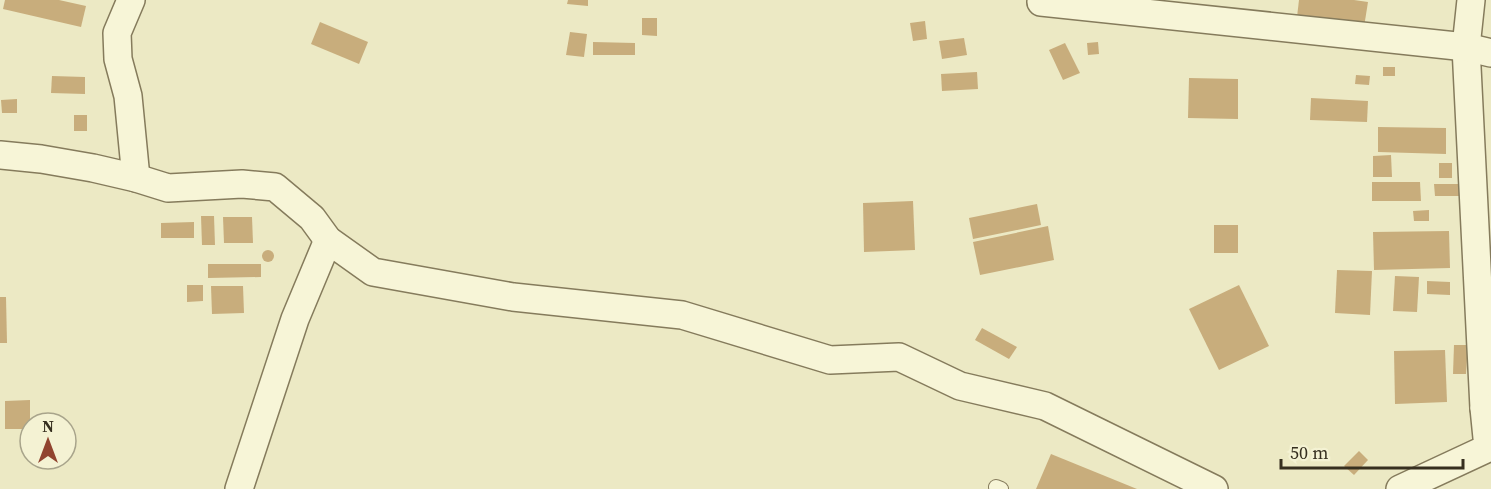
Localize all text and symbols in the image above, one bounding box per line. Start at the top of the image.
north arrow [18,411,78,471]
text: N [42,415,54,437]
scale bar [1281,432,1462,470]
text: 50 m [1290,440,1328,465]

